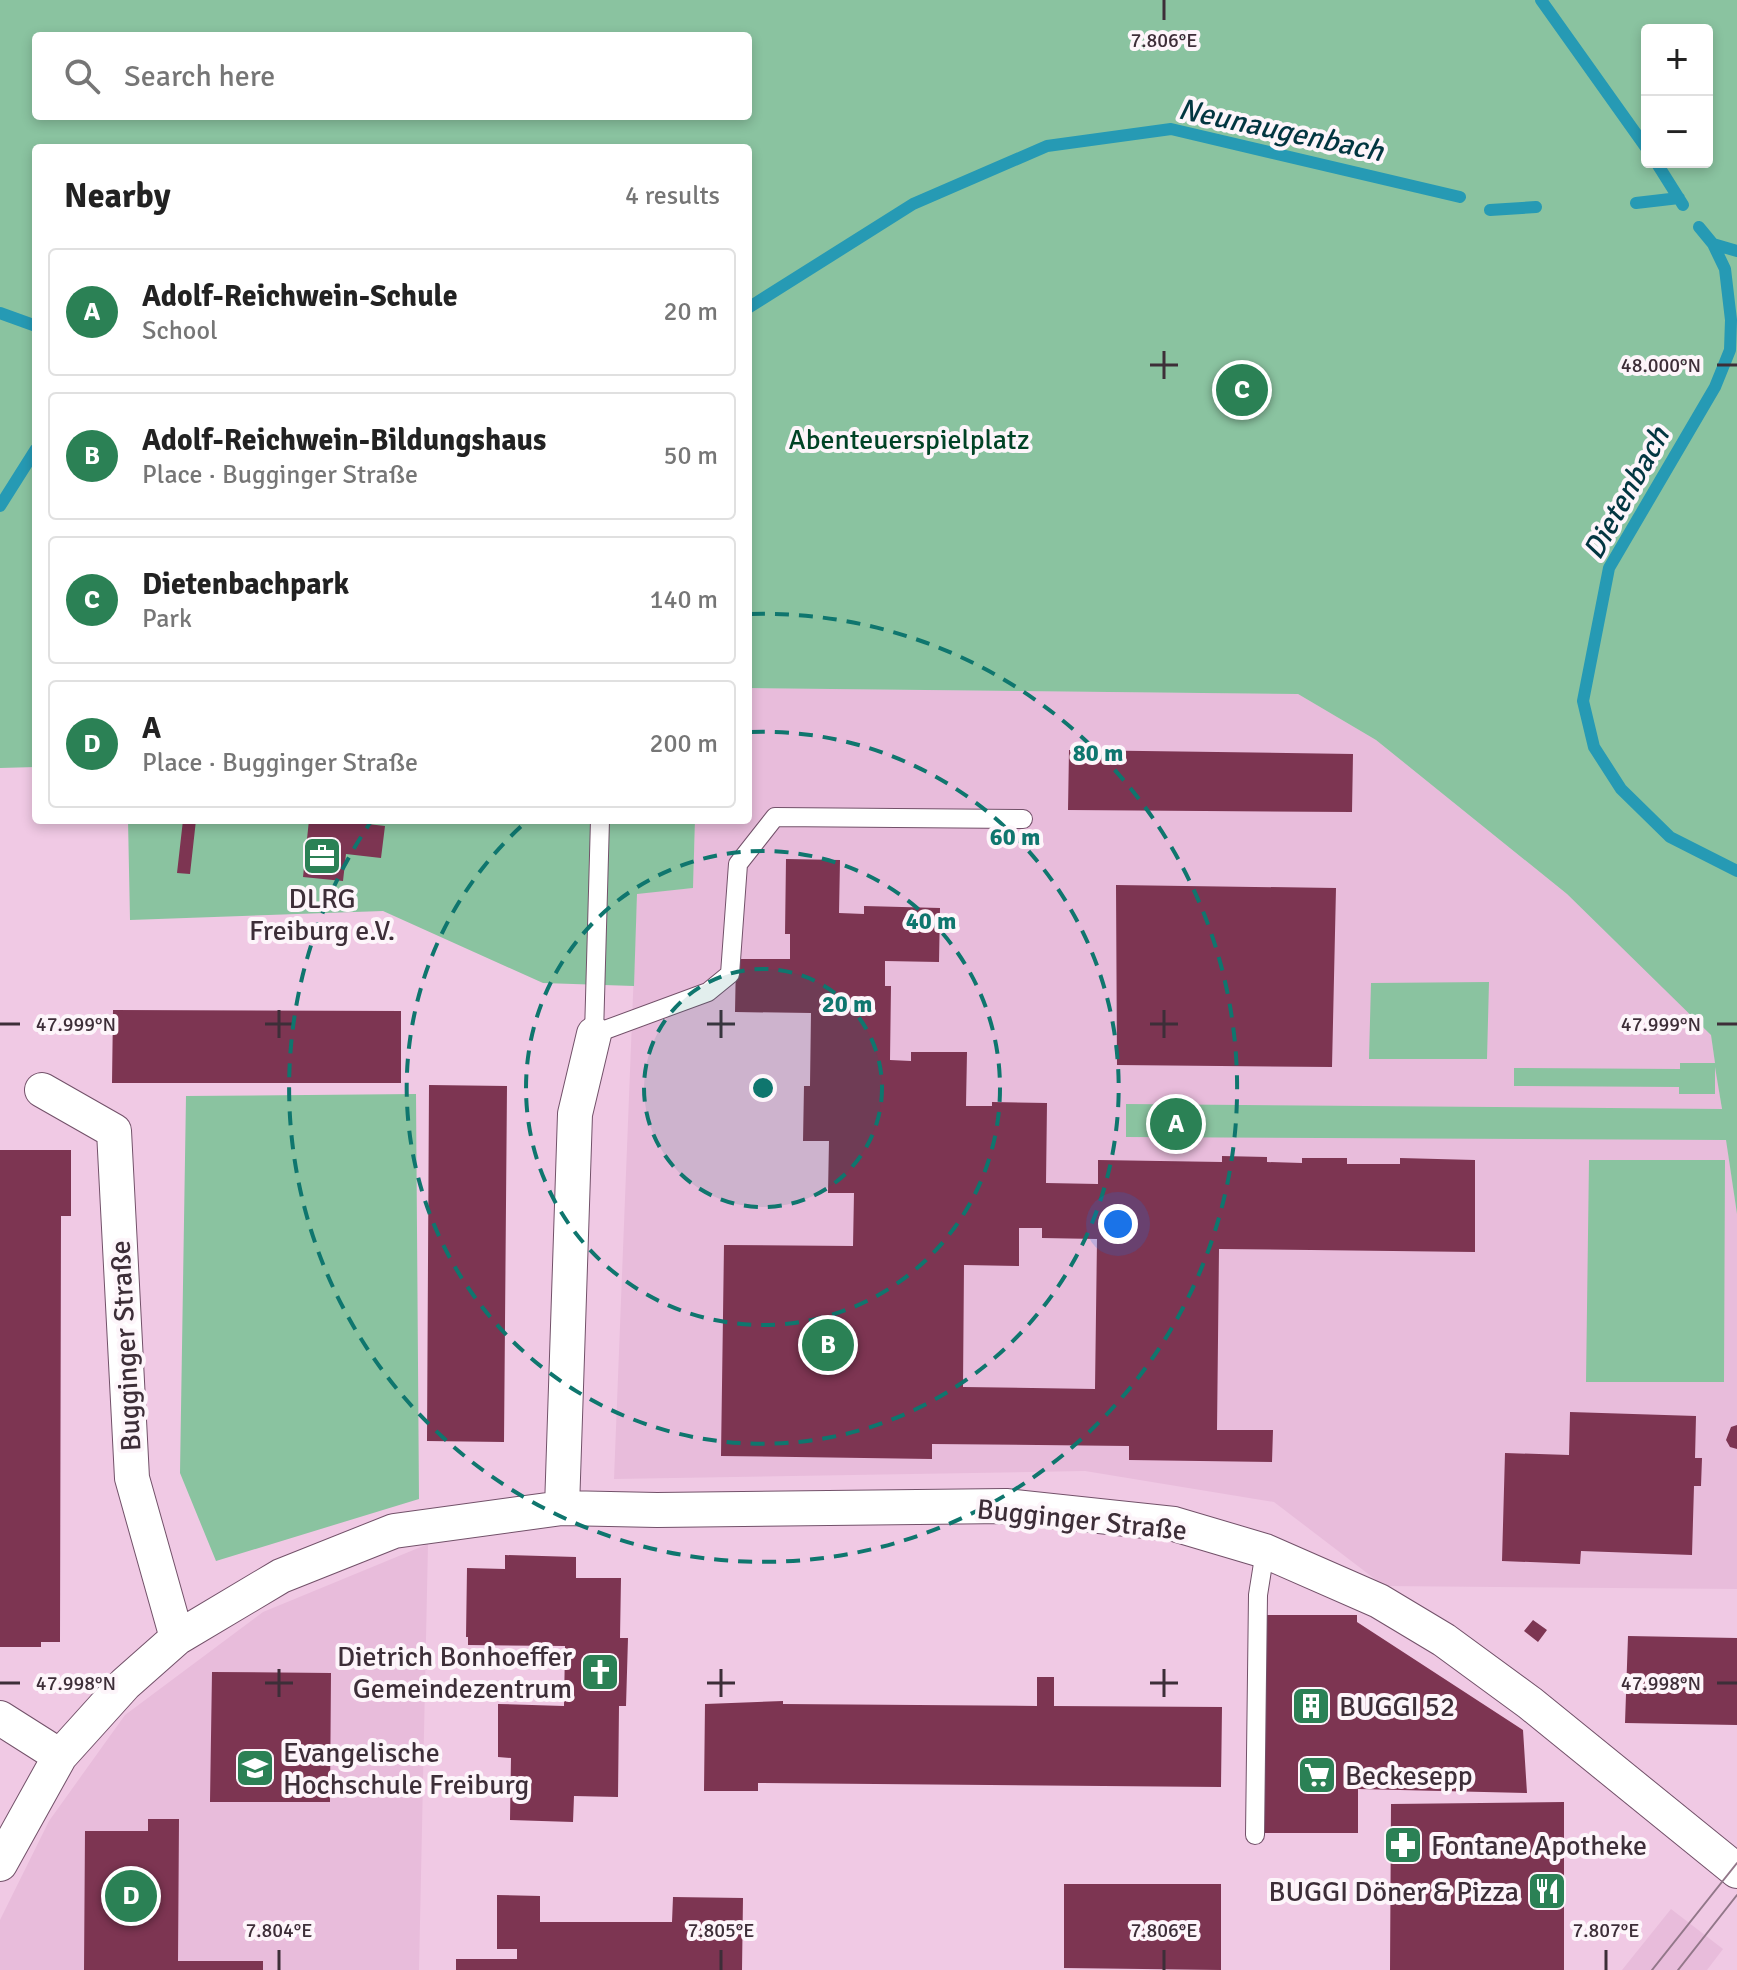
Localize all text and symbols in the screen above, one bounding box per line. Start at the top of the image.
map controls [1641,24,1713,168]
button: + [1641,24,1713,96]
text: 7.806°E [1130,28,1198,53]
search box [32,32,752,120]
icon: search [60,54,104,98]
text: Search here [124,58,275,95]
water label: Neunaugenbach [1175,91,1387,170]
button: − [1641,96,1713,168]
text: Nearby [64,175,171,217]
text: 4 results [625,180,720,212]
text: Adolf-Reichwein-Schule [142,278,458,315]
text: A [84,296,100,328]
text: 20 m [663,296,718,328]
text: School [142,315,218,347]
text: 48.000°N [1621,353,1701,378]
pin: C [1216,360,1268,420]
water label: Dietenbach [1575,420,1678,566]
text: Adolf-Reichwein-Bildungshaus [142,422,546,459]
park label: Abenteuerspielplatz [789,423,1029,457]
text: B [84,440,100,472]
text: 50 m [663,440,718,472]
text: Place · Bugginger Straße [142,459,418,491]
text: Dietenbachpark [142,566,349,603]
text: C [84,584,100,616]
text: 140 m [649,584,718,616]
text: Park [142,603,192,635]
text: A [142,710,161,747]
text: D [83,728,101,760]
text: 200 m [649,728,718,760]
text: 80 m [1073,738,1123,768]
text: Place · Bugginger Straße [142,747,418,779]
text: 60 m [990,822,1040,852]
office icon: DLRG Freiburg e.V. [301,835,343,877]
place label: DLRG Freiburg e.V. [249,882,395,948]
text: 40 m [906,906,956,936]
text: 20 m [822,989,872,1019]
text: 47.999°N [36,1012,116,1037]
text: 47.999°N [1621,1012,1701,1037]
centre of rings [749,1074,777,1102]
pin: A [1150,1094,1202,1154]
your location [1098,1204,1138,1244]
street label: Bugginger Straße [103,1240,148,1452]
pin: B [802,1315,854,1375]
street label: Bugginger Straße [975,1492,1189,1548]
place label: Dietrich Bonhoeffer Gemeindezentrum [337,1640,573,1706]
church icon: Dietrich Bonhoeffer Gemeindezentrum [579,1651,621,1693]
text: 47.998°N [36,1671,116,1696]
text: 47.998°N [1621,1671,1701,1696]
building icon: BUGGI 52 [1290,1685,1332,1727]
place label: BUGGI 52 [1339,1690,1455,1724]
place label: Evangelische Hochschule Freiburg [283,1736,529,1802]
school or university icon: Evangelische Hochschule Freiburg [234,1747,276,1789]
supermarket icon: Beckesepp [1296,1754,1338,1796]
place label: Beckesepp [1345,1759,1473,1793]
pharmacy icon: Fontane Apotheke [1382,1824,1424,1866]
place label: Fontane Apotheke [1431,1829,1647,1863]
pin: D [105,1866,157,1926]
restaurant icon: BUGGI Döner & Pizza [1526,1870,1568,1912]
place label: BUGGI Döner & Pizza [1268,1875,1519,1909]
text: 7.804°E [245,1918,313,1943]
text: 7.805°E [687,1918,755,1943]
text: 7.806°E [1130,1918,1198,1943]
text: 7.807°E [1572,1918,1640,1943]

